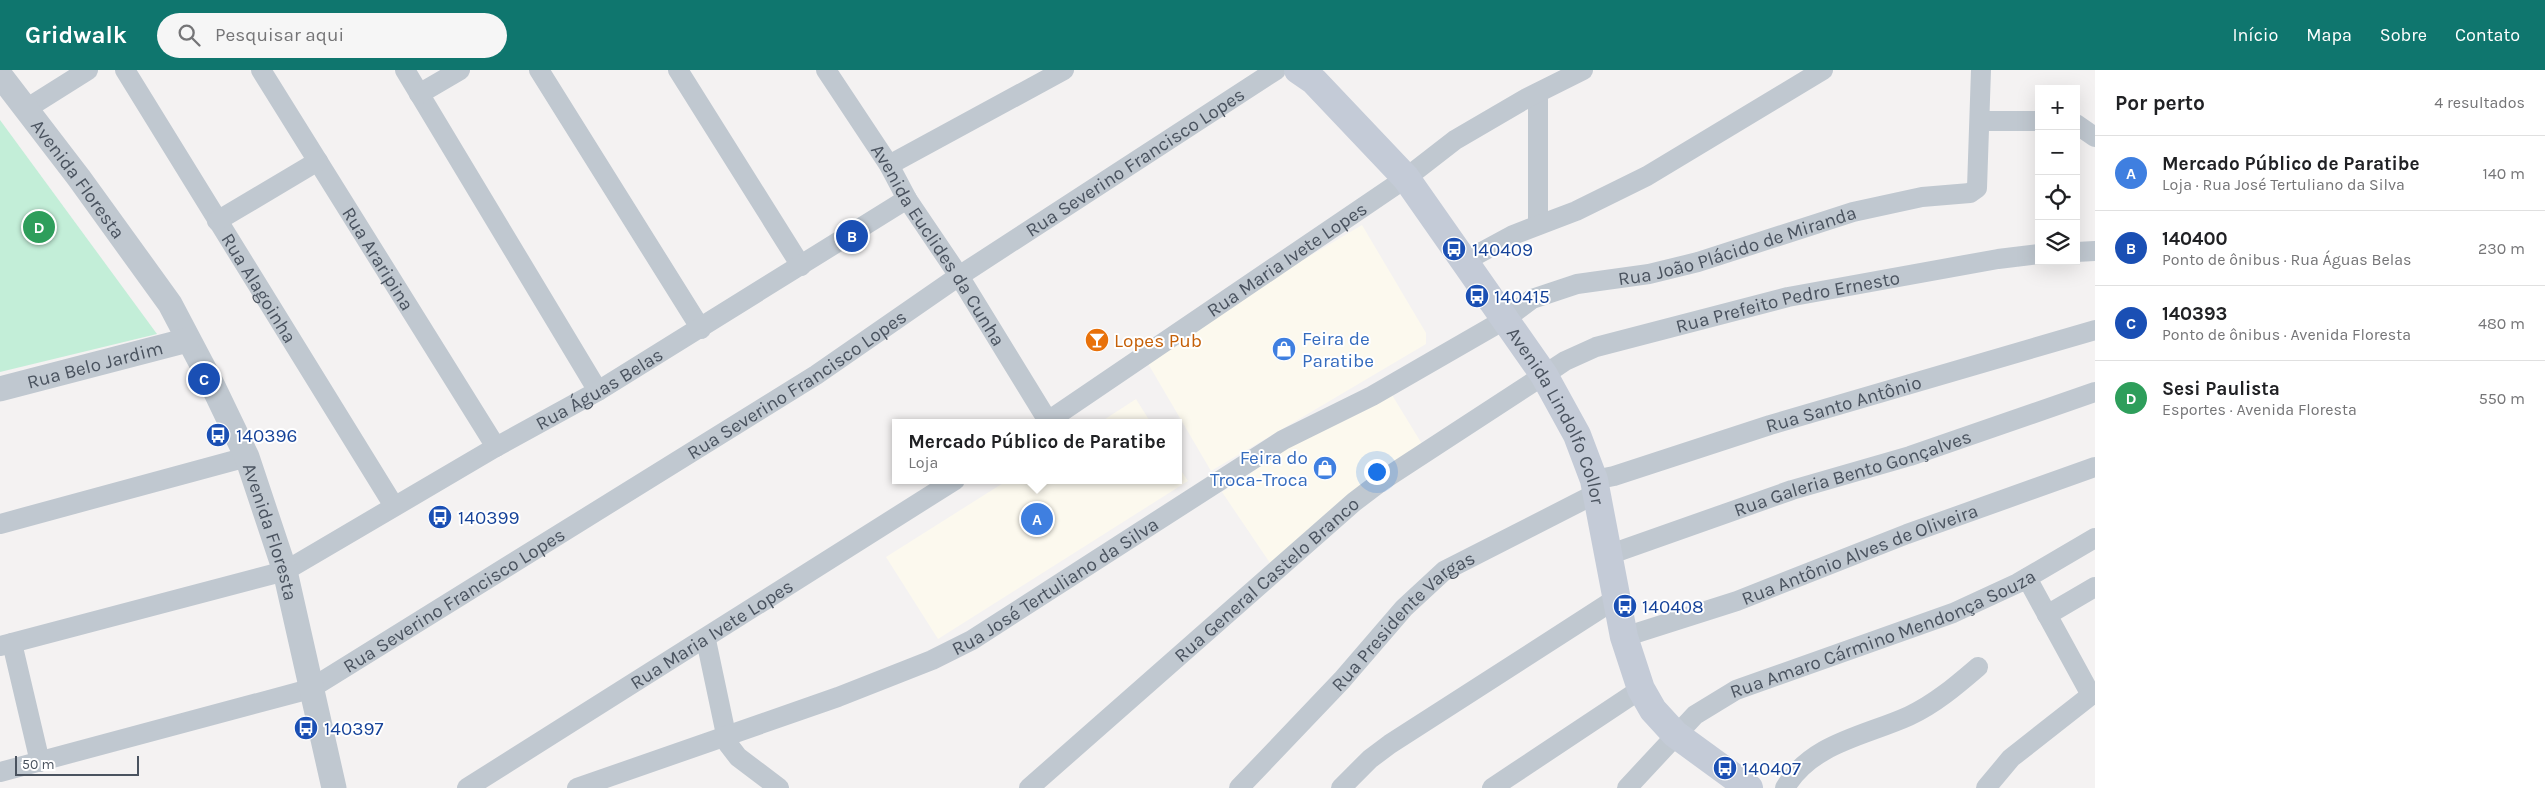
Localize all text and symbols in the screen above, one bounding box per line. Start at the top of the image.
search box [157,13,507,58]
text: Gridwalk [25,21,127,49]
icon: search [175,21,203,49]
text: Pesquisar aqui [215,24,344,46]
text: Início [2232,24,2278,46]
text: Mapa [2306,24,2352,46]
text: Sobre [2380,24,2427,46]
text: Contato [2455,24,2520,46]
street label: Rua Severino Francisco Lopes [1022,83,1249,242]
map controls [2035,85,2080,265]
button: + [2035,85,2080,130]
text: Por perto [2115,91,2205,115]
text: 4 resultados [2434,93,2525,112]
street label: Avenida Floresta [26,115,129,243]
button: − [2035,130,2080,175]
street label: Avenida Euclides da Cunha [866,140,1009,350]
text: Mercado Público de Paratibe [2162,153,2420,175]
text: A [2126,164,2136,183]
text: 140 m [2483,164,2525,183]
button: locate [2035,175,2080,220]
text: Loja · Rua José Tertuliano da Silva [2162,175,2405,194]
street label: Rua Maria Ivete Lopes [1203,198,1371,322]
street label: Rua João Plácido de Miranda [1617,202,1859,290]
street label: Rua Araripina [337,203,418,315]
pin: D [23,208,55,246]
pin: B [836,217,868,255]
button: layers [2035,220,2080,265]
text: 140400 [2162,228,2227,250]
street label: Rua Alagoinha [216,229,301,347]
bus stop icon: 140409 [1441,236,1467,262]
place label: 140409 [1472,239,1533,261]
text: B [2126,239,2136,258]
text: 230 m [2478,239,2525,258]
text: Ponto de ônibus · Rua Águas Belas [2162,250,2411,269]
street label: Rua Prefeito Pedro Ernesto [1674,267,1902,338]
bus stop icon: 140415 [1464,283,1490,309]
place label: 140415 [1494,286,1550,308]
text: 140393 [2162,303,2227,325]
street label: Rua Severino Francisco Lopes [683,306,911,464]
text: C [2126,314,2136,333]
text: 480 m [2478,314,2525,333]
street label: Avenida Lindolfo Collor [1502,323,1608,507]
text: Ponto de ônibus · Avenida Floresta [2162,325,2411,344]
bar icon: Lopes Pub [1084,327,1110,353]
place label: Feira de Paratibe [1302,328,1374,372]
place label: Lopes Pub [1114,330,1202,352]
shop icon: Feira de Paratibe [1271,336,1297,362]
street label: Rua Belo Jardim [25,337,165,394]
street label: Rua Águas Belas [532,343,667,435]
pin: C [188,360,220,398]
street label: Rua Santo Antônio [1763,371,1924,438]
text: Sesi Paulista [2162,378,2280,400]
text: D [2126,389,2136,408]
text: 550 m [2479,389,2525,408]
text: Esportes · Avenida Floresta [2162,400,2357,419]
popup [892,419,1182,484]
bus stop icon: 140396 [205,422,231,448]
place label: 140396 [236,425,297,447]
street label: Rua Galeria Bento Gonçalves [1731,426,1974,522]
text: Mercado Público de Paratibe [908,431,1166,453]
place label: Feira do Troca-Troca [1210,447,1308,491]
text: Loja [908,453,938,472]
shop icon: Feira do Troca-Troca [1312,455,1338,481]
your location [1364,459,1390,485]
street label: Avenida Floresta [238,460,301,603]
street label: Rua General Castelo Branco [1170,493,1364,667]
pin: A [1021,500,1053,538]
street label: Rua Antônio Alves de Oliveira [1739,500,1981,610]
bus stop icon: 140399 [427,504,453,530]
place label: 140399 [458,507,519,529]
street label: Rua José Tertuliano da Silva [948,513,1163,660]
street label: Rua Severino Francisco Lopes [339,524,569,678]
street label: Rua Presidente Vargas [1327,547,1479,696]
street label: Rua Amaro Cármino Mendonça Souza [1727,565,2040,703]
street label: Rua Maria Ivete Lopes [626,575,797,694]
bus stop icon: 140408 [1612,593,1638,619]
place label: 140408 [1642,596,1704,618]
bus stop icon: 140397 [293,715,319,741]
place label: 140397 [324,718,383,740]
scale bar [15,753,139,776]
bus stop icon: 140407 [1712,755,1738,781]
text: 50 m [22,756,55,773]
place label: 140407 [1742,758,1801,780]

